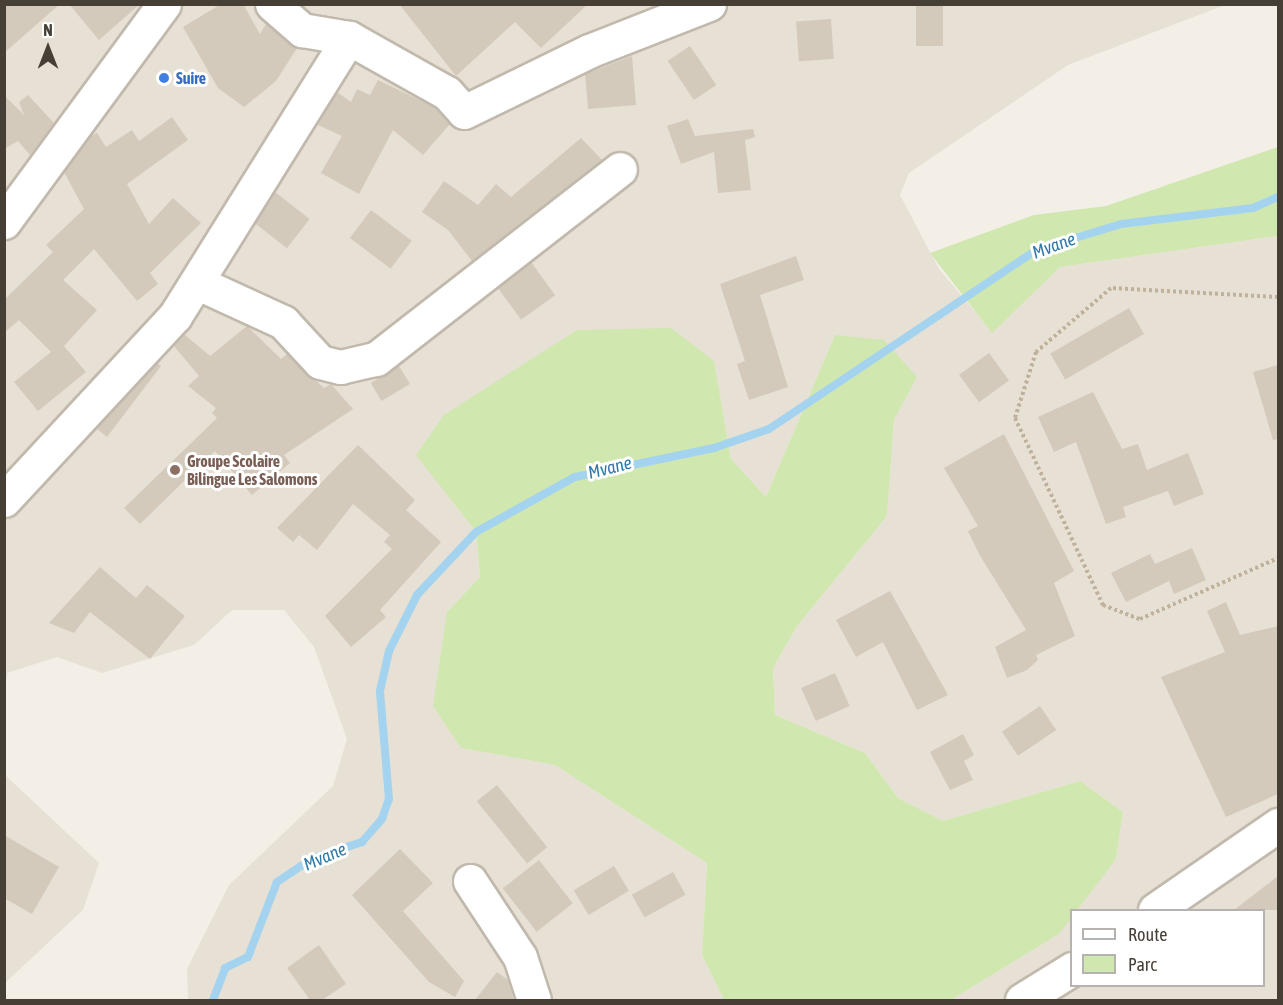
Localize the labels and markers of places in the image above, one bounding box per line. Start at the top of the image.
place label: Suire [176,68,206,88]
marker: Suire [157,71,171,85]
place label: Groupe Scolaire Bilingue Les Salomons [187,451,318,489]
marker: Groupe Scolaire Bilingue Les Salomons [168,463,182,477]

